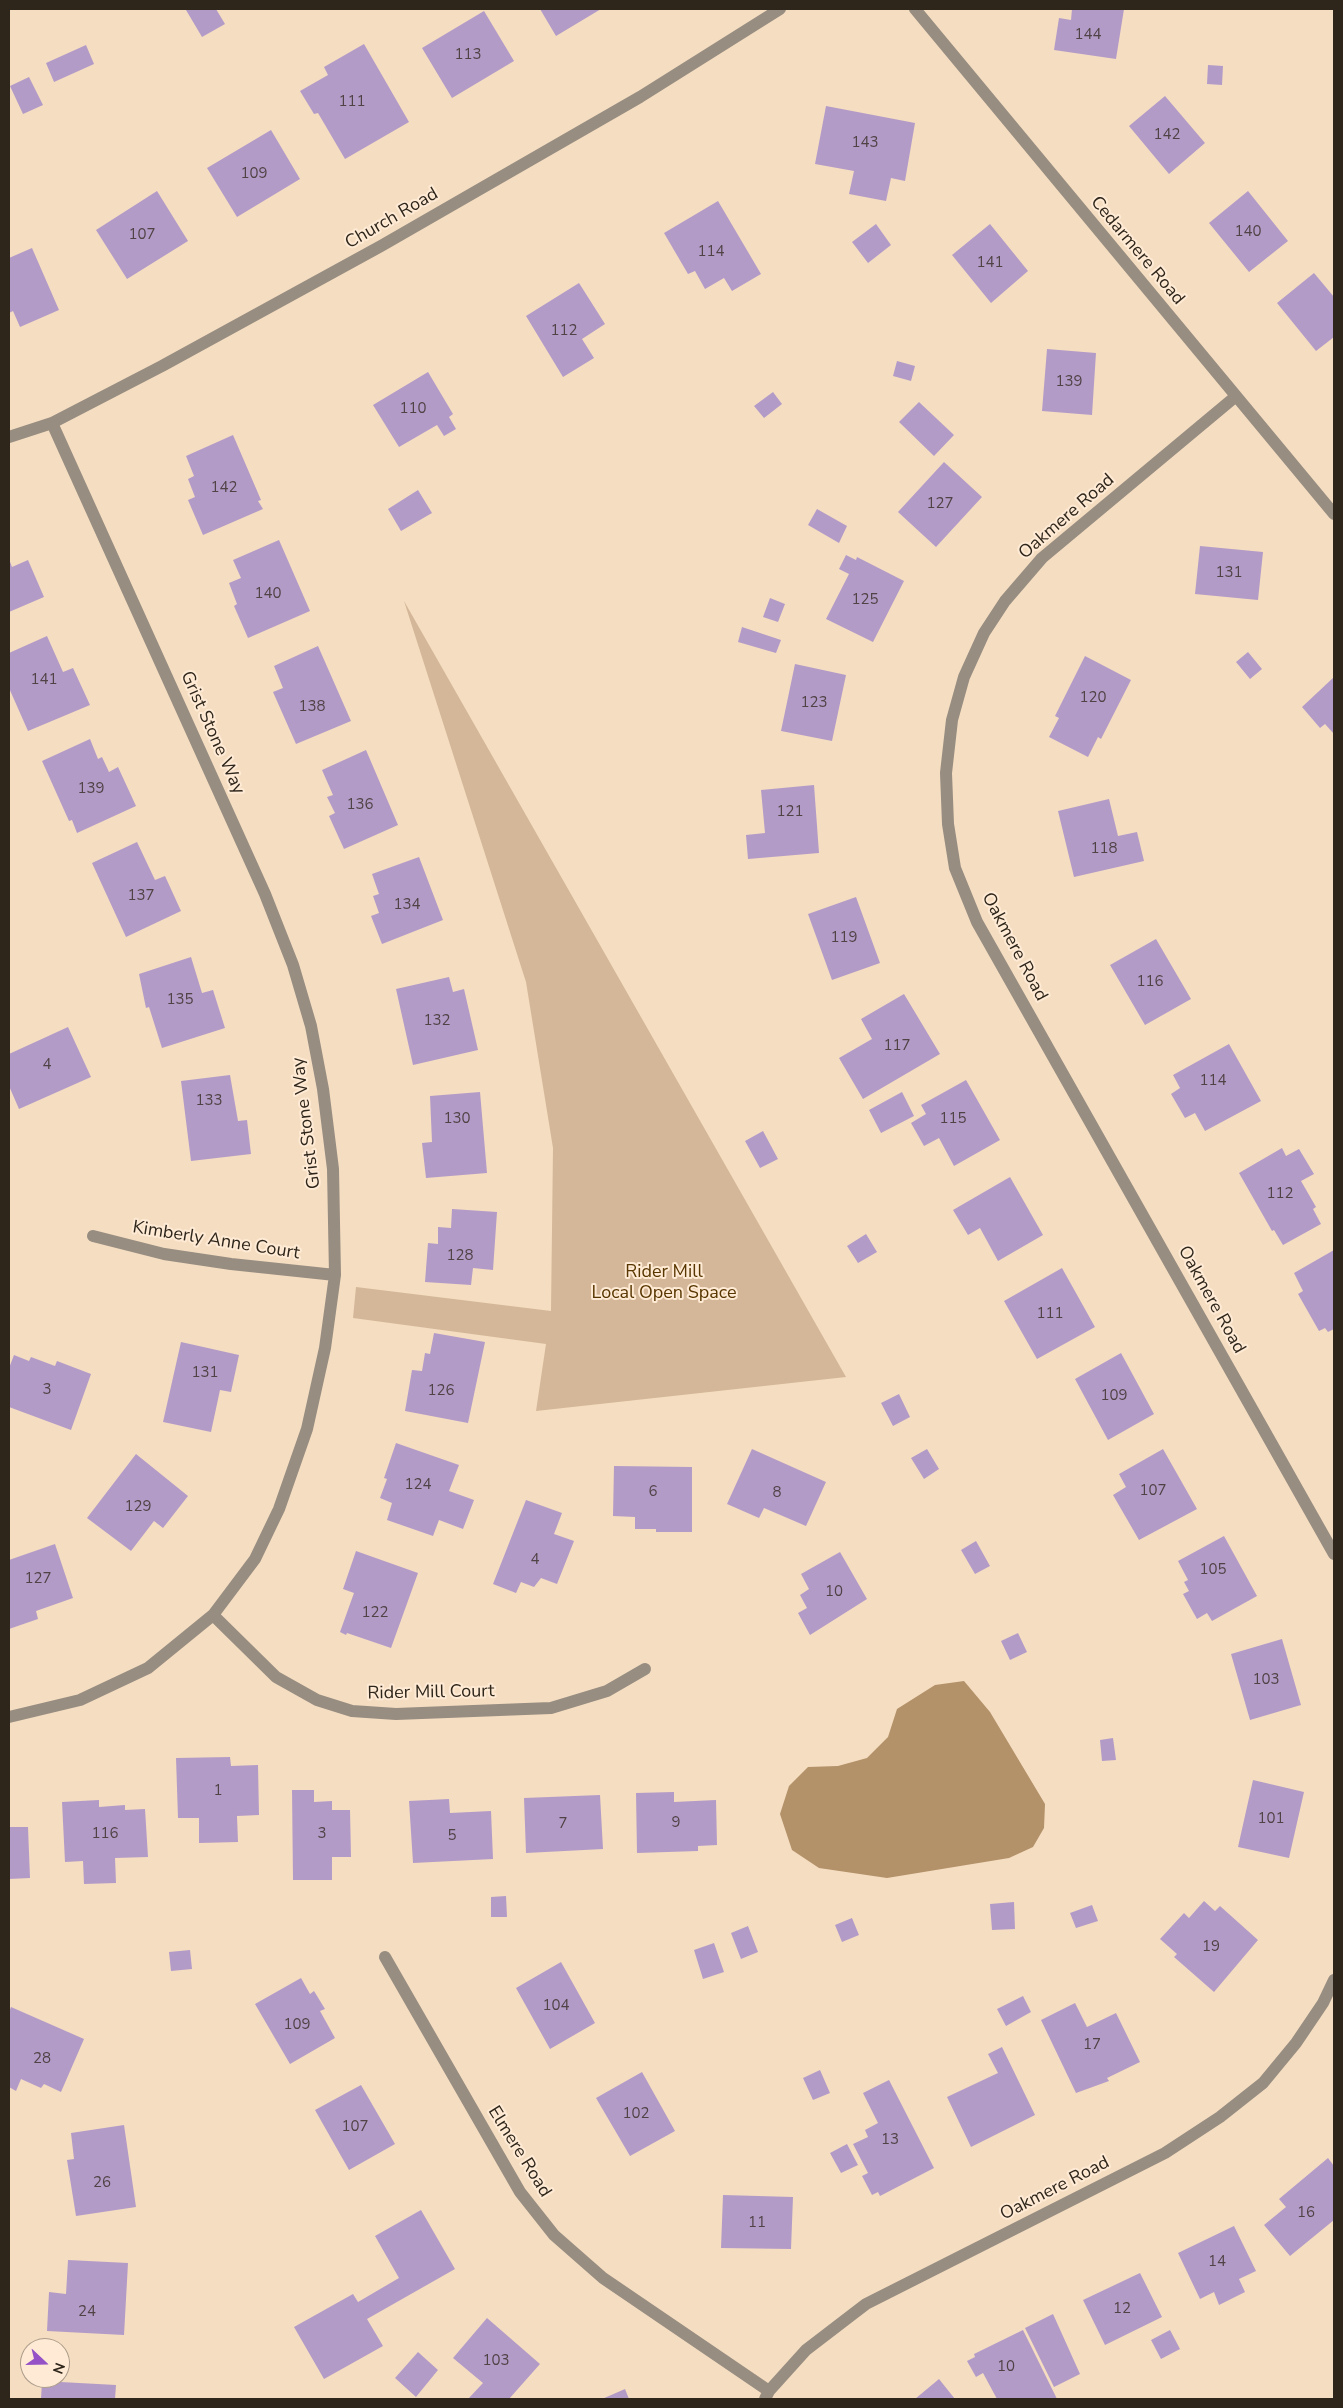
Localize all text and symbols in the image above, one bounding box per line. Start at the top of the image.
house number: 144 [1075,26,1101,44]
house number: 113 [455,46,481,64]
house number: 111 [339,93,365,111]
house number: 142 [1154,126,1180,144]
house number: 143 [852,134,878,152]
house number: 109 [241,165,267,183]
street label: Church Road [342,184,442,254]
street label: Cedarmere Road [1085,192,1189,310]
house number: 140 [1235,223,1261,241]
house number: 107 [129,226,155,244]
house number: 114 [698,243,724,261]
house number: 141 [977,254,1003,272]
house number: 112 [551,322,577,340]
house number: 139 [1056,373,1082,391]
house number: 110 [400,400,426,418]
street label: Oakmere Road [1015,470,1119,564]
house number: 142 [211,479,237,497]
house number: 127 [927,495,953,513]
house number: 131 [1216,564,1242,582]
house number: 140 [255,585,281,603]
house number: 125 [852,591,878,609]
street label: Grist Stone Way [175,668,249,798]
house number: 141 [31,671,57,689]
house number: 120 [1080,689,1106,707]
house number: 123 [801,694,827,712]
house number: 138 [299,698,325,716]
house number: 139 [78,780,104,798]
house number: 136 [347,796,373,814]
house number: 121 [777,803,803,821]
house number: 118 [1091,840,1117,858]
house number: 137 [128,887,154,905]
street label: Oakmere Road [976,889,1052,1005]
house number: 134 [394,896,420,914]
house number: 119 [831,929,857,947]
house number: 116 [1137,973,1163,991]
house number: 135 [167,991,193,1009]
house number: 132 [424,1012,450,1030]
house number: 117 [884,1037,910,1055]
house number: 4 [43,1056,51,1074]
street label: Grist Stone Way [288,1056,326,1190]
house number: 114 [1200,1072,1226,1090]
house number: 133 [196,1092,222,1110]
house number: 130 [444,1110,470,1128]
house number: 115 [940,1110,966,1128]
house number: 112 [1267,1185,1293,1203]
street label: Kimberly Anne Court [131,1217,301,1265]
street label: Oakmere Road [1173,1242,1249,1358]
house number: 128 [447,1247,473,1265]
park label: Rider Mill Local Open Space [591,1262,737,1304]
house number: 111 [1037,1305,1063,1323]
house number: 131 [192,1364,218,1382]
house number: 3 [43,1381,51,1399]
house number: 126 [428,1382,454,1400]
house number: 109 [1101,1387,1127,1405]
house number: 124 [405,1476,431,1494]
house number: 107 [1140,1482,1166,1500]
house number: 6 [649,1483,657,1501]
house number: 8 [773,1484,781,1502]
house number: 129 [125,1498,151,1516]
house number: 4 [531,1551,539,1569]
house number: 105 [1200,1561,1226,1579]
house number: 127 [25,1570,51,1588]
house number: 10 [825,1583,843,1601]
house number: 122 [362,1604,388,1622]
house number: 103 [1253,1671,1279,1689]
street label: Rider Mill Court [367,1681,495,1705]
house number: 1 [214,1782,222,1800]
house number: 101 [1258,1810,1284,1828]
house number: 9 [672,1814,680,1832]
house number: 7 [559,1815,567,1833]
house number: 116 [92,1825,118,1843]
house number: 3 [318,1825,326,1843]
house number: 5 [448,1827,456,1845]
house number: 19 [1202,1938,1220,1956]
house number: 104 [543,1997,569,2015]
house number: 109 [284,2016,310,2034]
house number: 17 [1083,2036,1101,2054]
house number: 28 [33,2050,51,2068]
street label: Elmere Road [482,2103,556,2201]
house number: 102 [623,2105,649,2123]
house number: 107 [342,2118,368,2136]
house number: 13 [881,2131,899,2149]
street label: Oakmere Road [997,2152,1113,2226]
house number: 26 [93,2174,111,2192]
house number: 16 [1297,2204,1315,2222]
house number: 11 [748,2214,766,2232]
house number: 14 [1208,2253,1226,2271]
house number: 12 [1113,2300,1131,2318]
house number: 24 [78,2303,96,2321]
north arrow [20,2338,70,2388]
house number: 103 [483,2352,509,2370]
house number: 10 [997,2358,1015,2376]
text: N [48,2360,69,2376]

